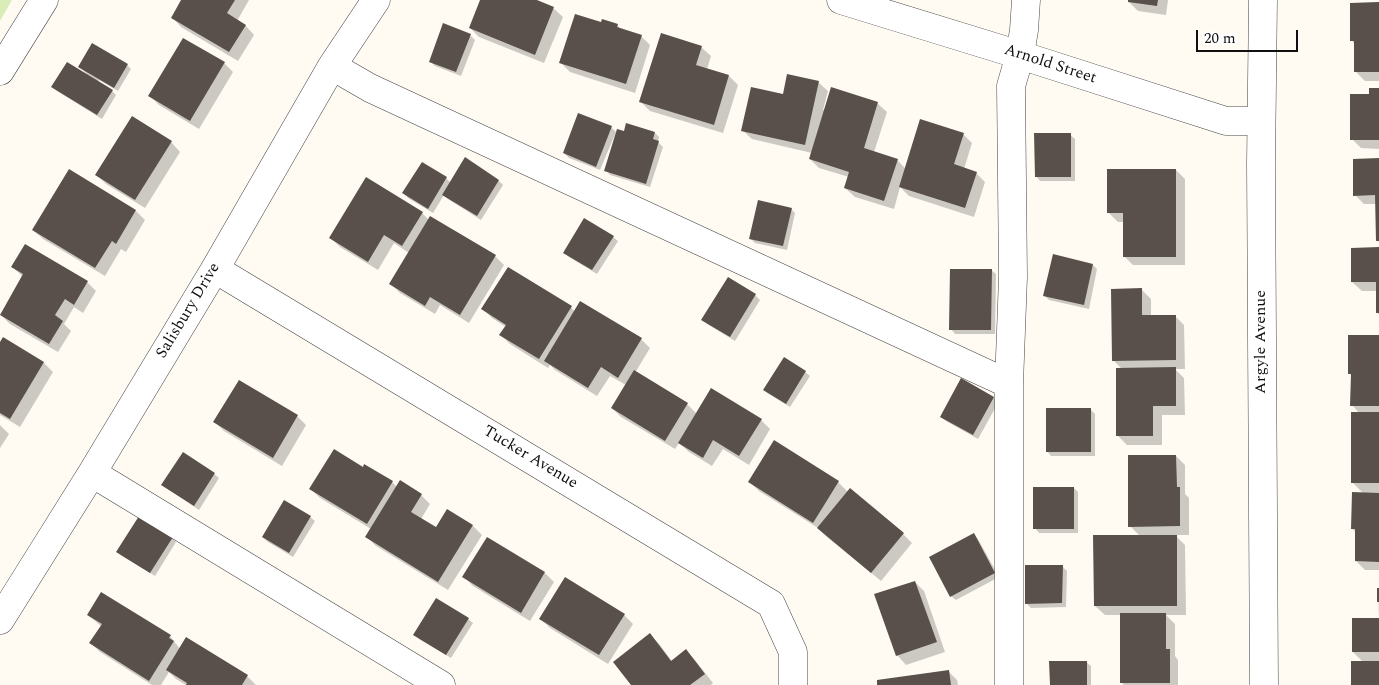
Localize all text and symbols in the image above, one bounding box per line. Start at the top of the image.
scale bar [1199,20,1302,52]
text: 20 m [1204,27,1236,50]
street label: Arnold Street [1001,41,1099,89]
street label: Salisbury Drive [153,260,225,362]
street label: Argyle Avenue [1252,290,1272,394]
street label: Tucker Avenue [479,422,581,494]

